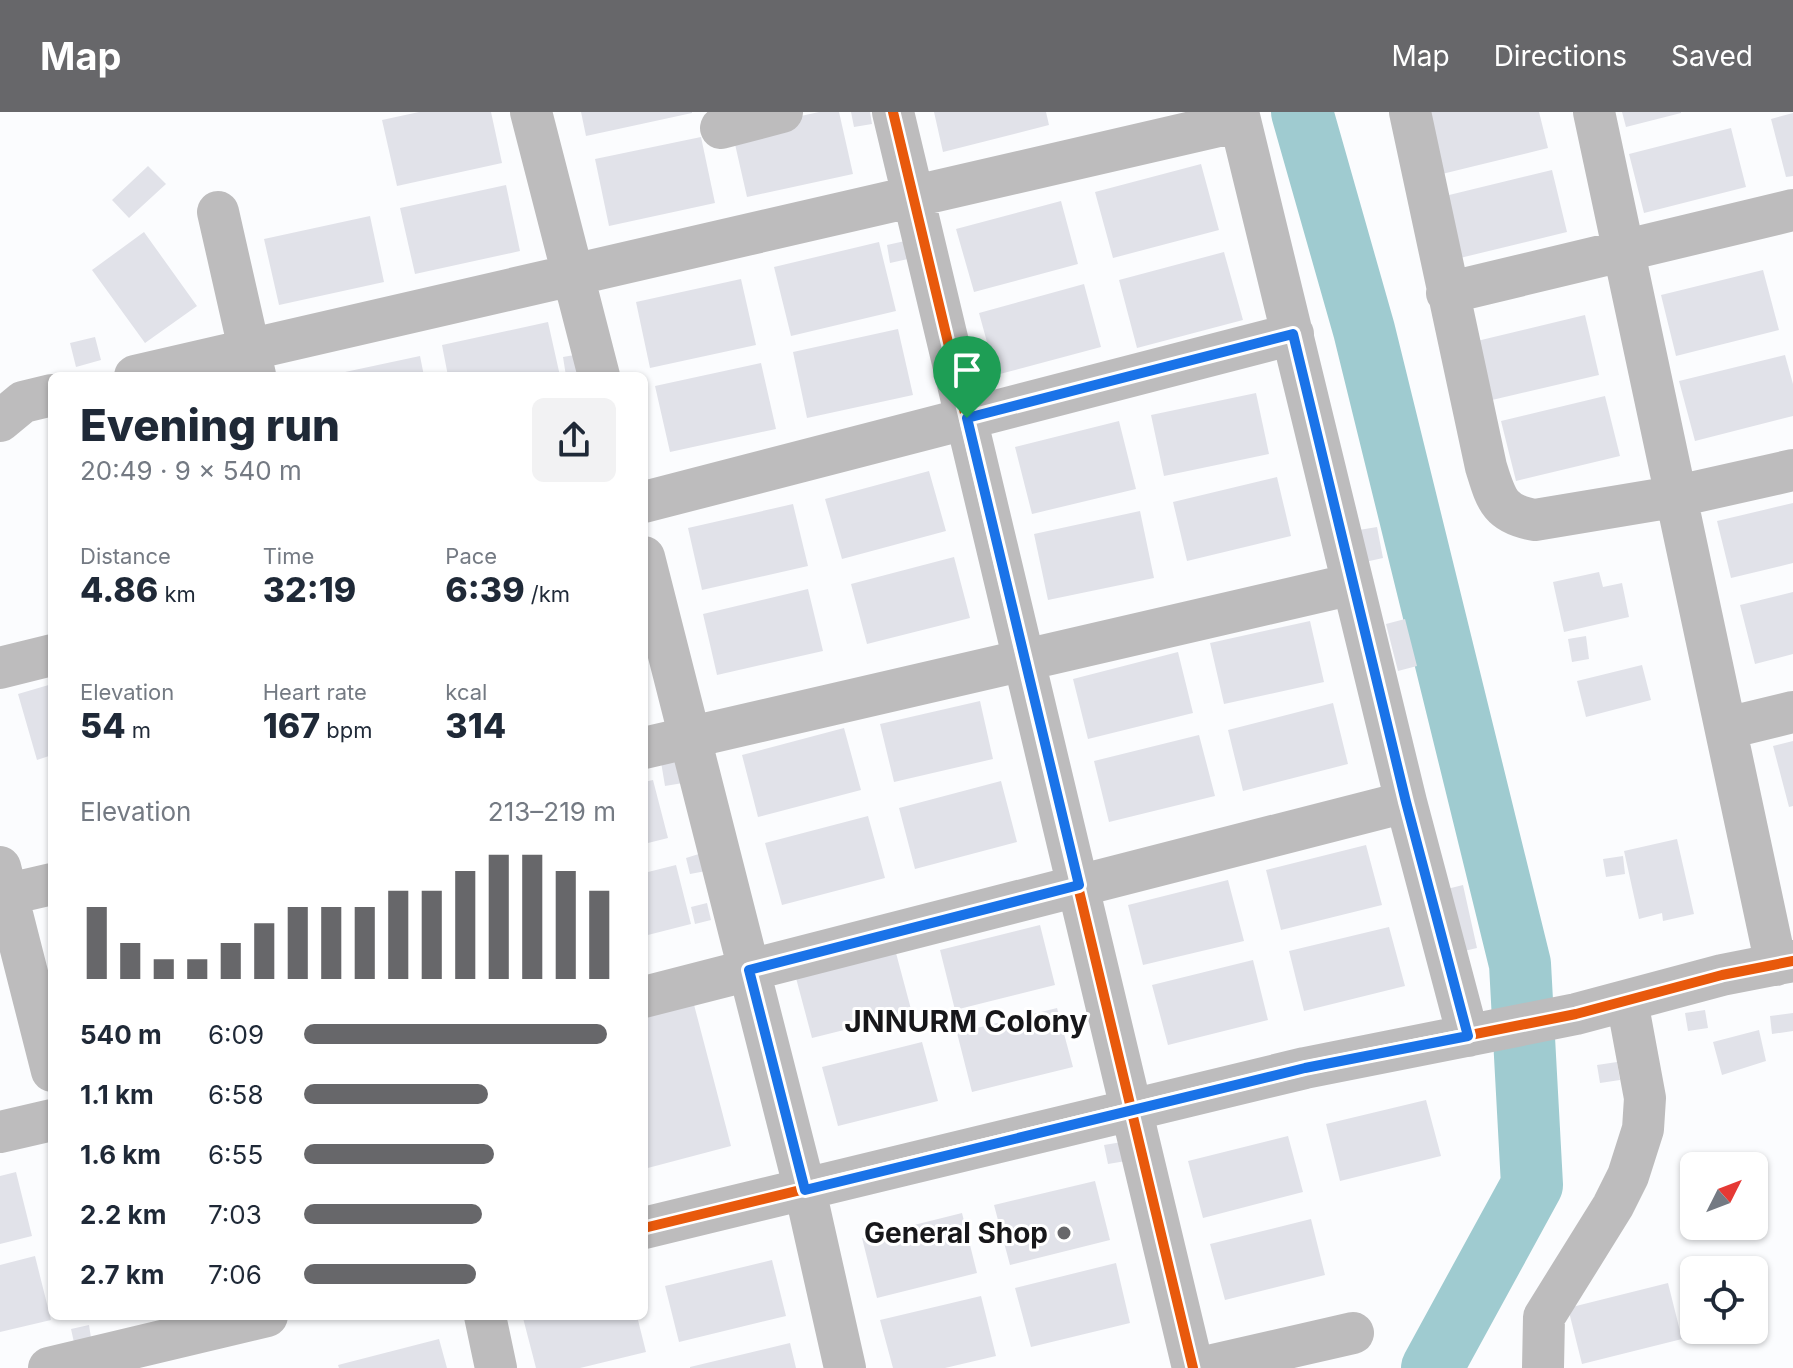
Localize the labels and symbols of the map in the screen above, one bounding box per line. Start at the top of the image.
pin [933,336,1001,418]
district label: JNNURM Colony [844,1003,1088,1039]
north arrow [1680,1152,1768,1240]
place label: General Shop [864,1216,1048,1250]
marker: General Shop [1055,1224,1073,1242]

